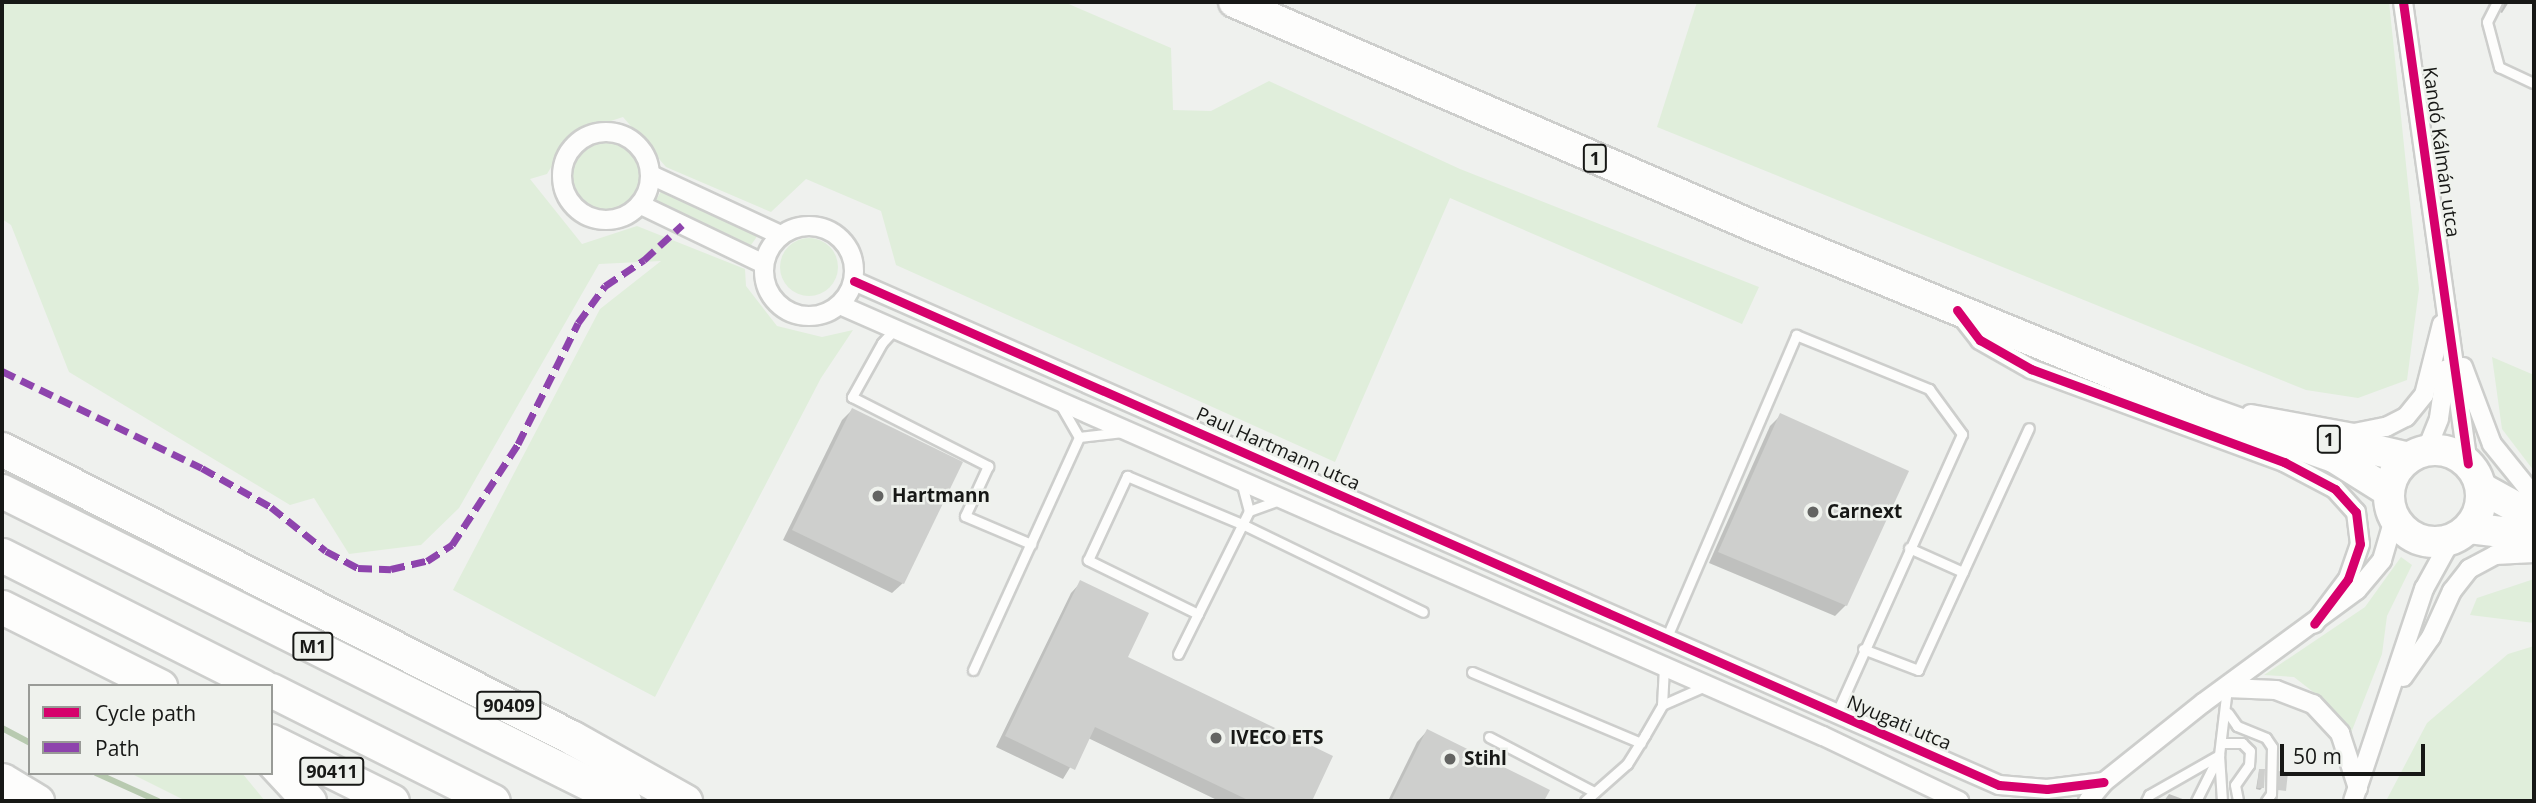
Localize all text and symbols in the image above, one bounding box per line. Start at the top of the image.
street label: Kandó Kálmán utca [2418,65,2464,239]
road number: 1 [1583,144,1607,173]
street label: Paul Hartmann utca [1193,403,1363,495]
road number: 1 [2317,424,2341,454]
place label: Hartmann [892,485,990,507]
marker: Hartmann [870,488,886,504]
place label: Carnext [1827,501,1902,523]
marker: Carnext [1805,504,1821,520]
road number: M1 [292,632,334,660]
legend [28,684,273,775]
road number: 90409 [476,690,542,720]
street label: Nyugati utca [1843,691,1955,755]
text: Cycle path [95,699,196,727]
place label: IVECO ETS [1230,727,1324,749]
marker: IVECO ETS [1208,730,1224,746]
scale bar [2284,730,2429,774]
text: Path [95,734,140,762]
text: 50 m [2293,742,2342,770]
place label: Stihl [1464,748,1507,770]
marker: Stihl [1442,751,1458,767]
road number: 90411 [299,756,365,786]

